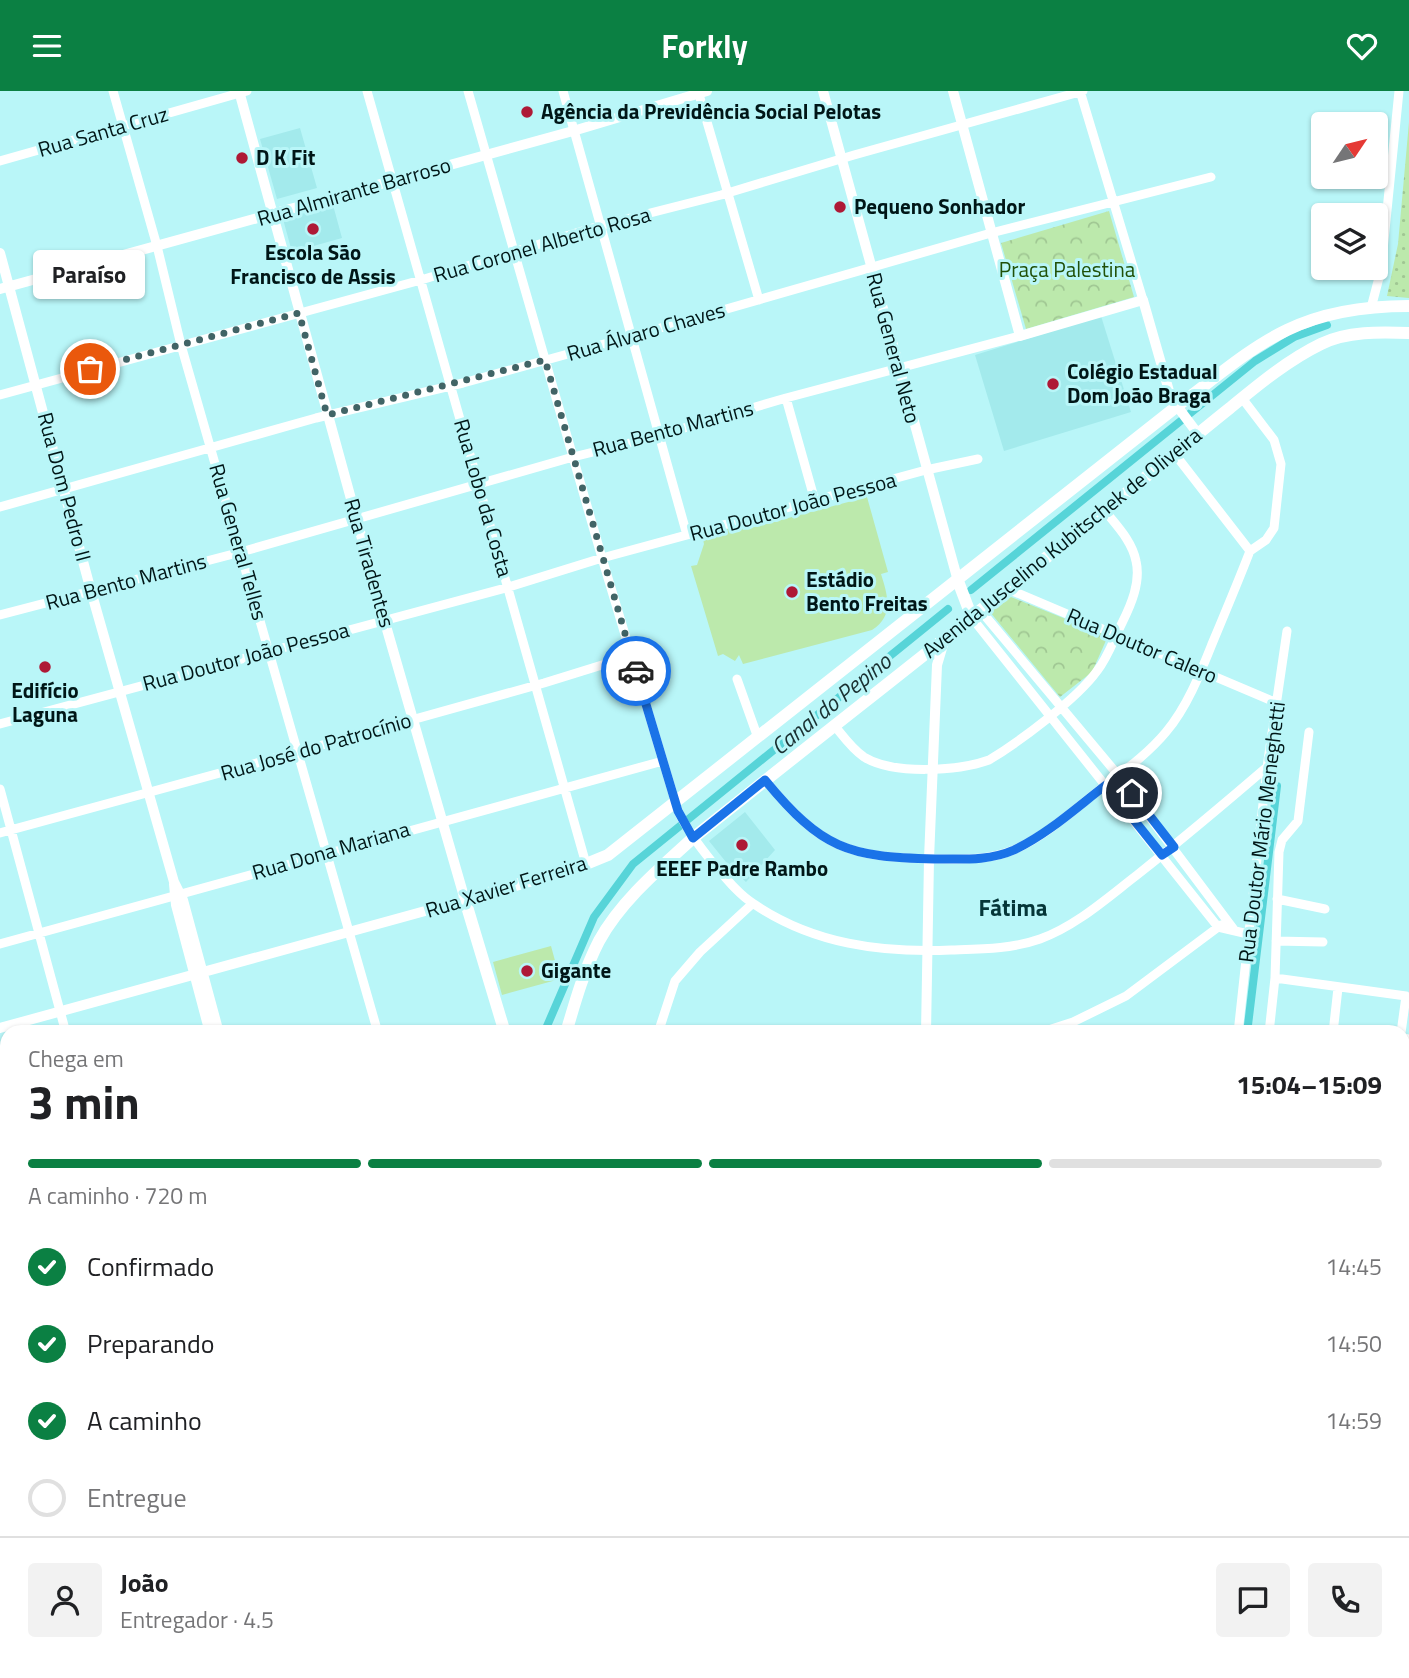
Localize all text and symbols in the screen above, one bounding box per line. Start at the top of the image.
text: Forkly [661,22,748,70]
icon: menu [28,27,66,65]
icon: heart [1343,27,1381,65]
place label: Agência da Previdência Social Pelotas [541,95,881,127]
street label: Rua Santa Cruz [34,97,172,165]
marker: Agência da Previdência Social Pelotas [519,104,535,120]
north arrow [1311,112,1388,189]
map controls [1311,112,1388,280]
place label: D K Fit [256,141,316,173]
street label: Rua Almirante Barroso [253,148,454,234]
marker: D K Fit [234,150,250,166]
place label: Pequeno Sonhador [854,190,1025,222]
street label: Rua Coronel Alberto Rosa [429,198,654,290]
marker: Pequeno Sonhador [832,199,848,215]
button: layers [1311,203,1388,280]
marker: Escola São Francisco de Assis [305,221,321,237]
place label: Escola São Francisco de Assis [230,236,396,292]
callout: Paraíso [34,250,146,299]
park label: Praça Palestina [999,253,1136,285]
text: Paraíso [52,257,126,292]
street label: Rua General Neto [858,269,929,427]
street label: Rua Álvaro Chaves [563,293,729,369]
pin [60,339,120,399]
icon: bag [71,350,109,388]
place label: Colégio Estadual Dom João Braga [1067,355,1218,411]
marker: Colégio Estadual Dom João Braga [1045,376,1061,392]
street label: Rua Bento Martins [589,391,757,465]
street label: Rua Dom Pedro II [30,409,100,565]
street label: Rua Lobo da Costa [446,415,522,581]
street label: Avenida Juscelino Kubitschek de Oliveira [915,419,1208,665]
street label: Rua General Telles [201,460,277,624]
street label: Rua Doutor João Pessoa [686,463,900,549]
street label: Rua Tiradentes [336,494,404,631]
street label: Rua Bento Martins [42,544,210,618]
place label: Estádio Bento Freitas [806,563,928,619]
marker: Estádio Bento Freitas [784,584,800,600]
street label: Rua Doutor Calero [1062,599,1223,691]
street label: Rua Doutor João Pessoa [139,613,353,699]
courier [601,636,671,706]
water label: Canal do Pepino [763,644,899,763]
icon: car [617,652,655,690]
marker: Edifício Laguna [37,659,53,675]
place label: Edifício Laguna [11,674,79,730]
street label: Rua Doutor Mário Meneghetti [1229,699,1293,964]
street label: Rua José do Patrocínio [217,703,415,789]
pin [1102,763,1162,823]
icon: home [1113,774,1151,812]
street label: Rua Dona Mariana [248,812,414,888]
marker: EEEF Padre Rambo [734,837,750,853]
street label: Rua Xavier Ferreira [421,846,591,926]
place label: EEEF Padre Rambo [656,852,828,884]
district label: Fátima [979,890,1047,925]
place label: Gigante [541,954,611,986]
marker: Gigante [519,963,535,979]
text: Chega em [28,1041,124,1076]
text: 15:04–15:09 [1236,1065,1382,1104]
text: 3 min [28,1067,140,1137]
text: A caminho · 720 m [28,1178,207,1213]
text: Confirmado [87,1247,214,1286]
icon: check [28,1248,66,1286]
text: 14:45 [1325,1249,1382,1284]
text: Preparando [87,1324,214,1363]
icon: check [28,1325,66,1363]
text: 14:50 [1325,1326,1382,1361]
text: A caminho [87,1401,202,1440]
icon: check [28,1402,66,1440]
text: 14:59 [1325,1403,1382,1438]
text: Entregue [87,1478,187,1517]
button: person [28,1563,102,1637]
text: João [120,1563,169,1602]
button: chat [1216,1563,1290,1637]
button: phone [1308,1563,1382,1637]
text: Entregador · 4.5 [120,1602,274,1637]

